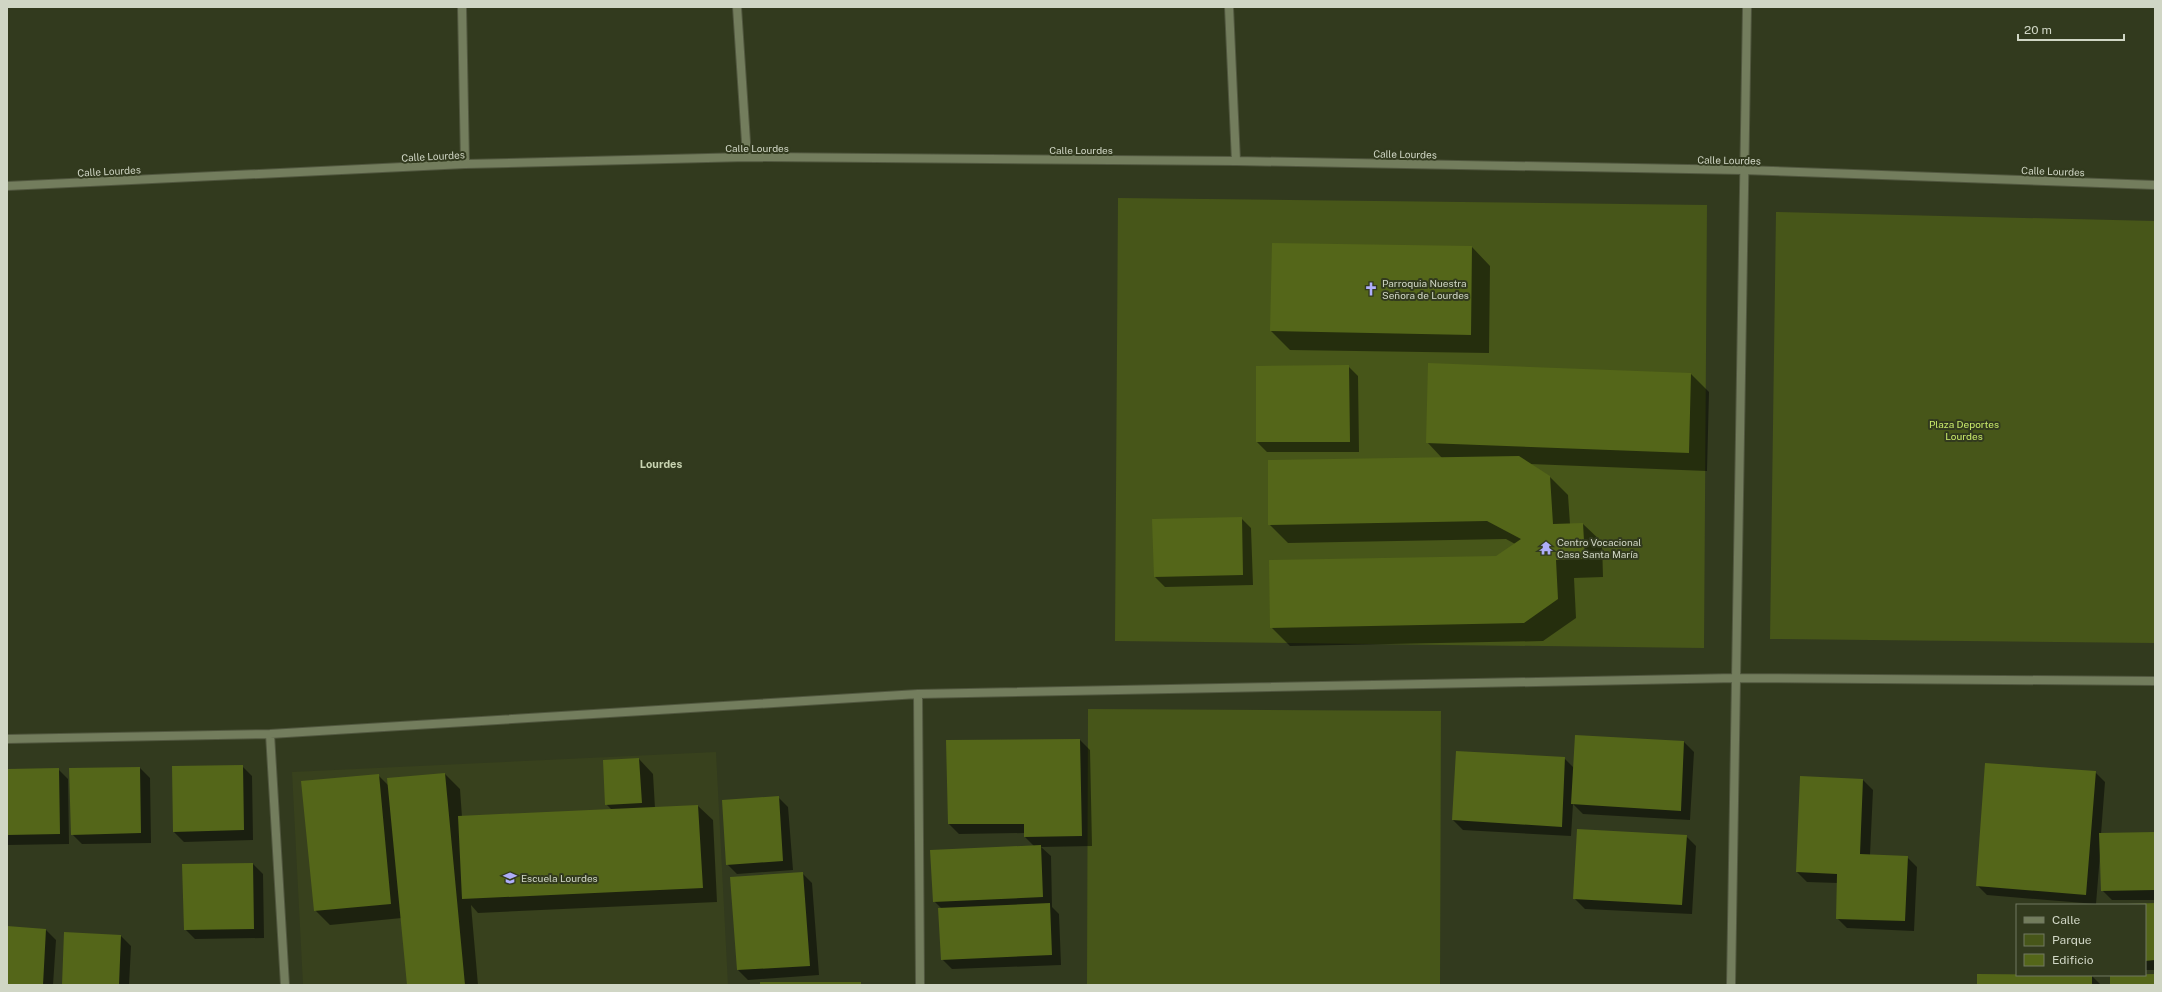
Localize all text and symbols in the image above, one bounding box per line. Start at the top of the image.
scale bar [2018,16,2124,42]
text: 20 m [2024,23,2052,37]
street label: Calle Lourdes [725,142,789,154]
street label: Calle Lourdes [1049,144,1113,156]
street label: Calle Lourdes [1373,147,1437,161]
street label: Calle Lourdes [401,148,465,164]
street label: Calle Lourdes [1697,153,1761,167]
street label: Calle Lourdes [77,163,141,179]
street label: Calle Lourdes [2021,164,2085,178]
place label: Parroquia Nuestra Señora de Lourdes [1382,277,1469,301]
church icon: Parroquia Nuestra Señora de Lourdes [1363,281,1379,297]
park label: Plaza Deportes Lourdes [1929,418,1999,442]
district label: Lourdes [640,458,682,470]
place label: Centro Vocacional Casa Santa María [1557,536,1641,560]
temple icon: Centro Vocacional Casa Santa María [1538,540,1554,556]
school or university icon: Escuela Lourdes [502,870,518,886]
place label: Escuela Lourdes [521,872,598,884]
legend [2016,904,2146,976]
text: Calle [2052,913,2081,927]
text: Parque [2052,933,2092,947]
text: Edificio [2052,953,2094,967]

